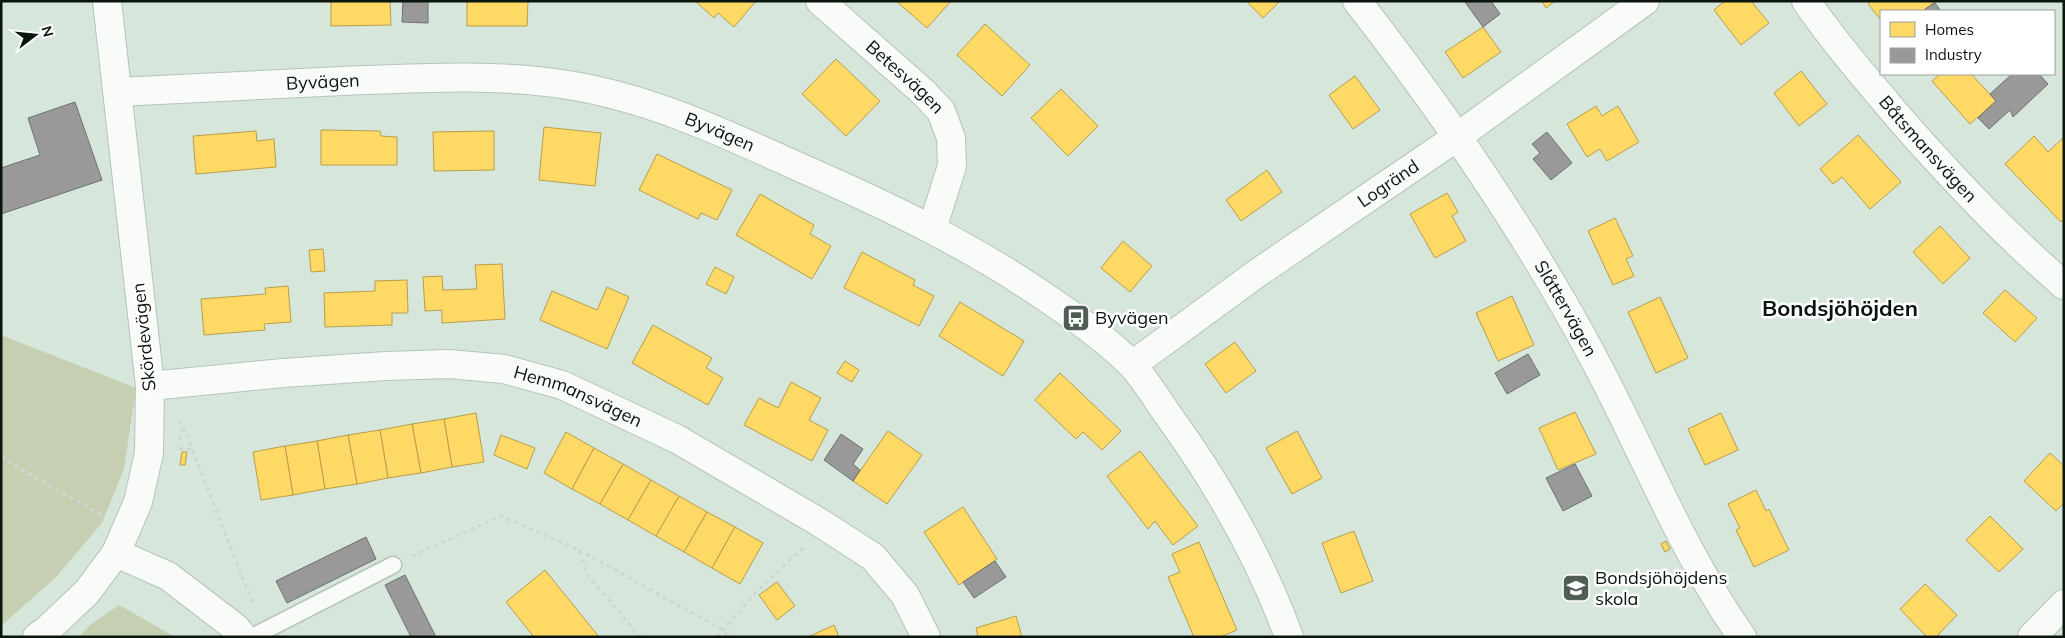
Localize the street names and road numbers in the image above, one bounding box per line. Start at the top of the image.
street label: Betesvägen [861,35,949,118]
street label: Byvägen [285,68,360,95]
street label: Båtsmansvägen [1874,91,1982,207]
street label: Byvägen [682,107,758,157]
street label: Logränd [1353,154,1423,212]
street label: Slåttervägen [1530,256,1603,360]
street label: Skördevägen [126,282,161,392]
street label: Hemmansvägen [511,360,646,432]

